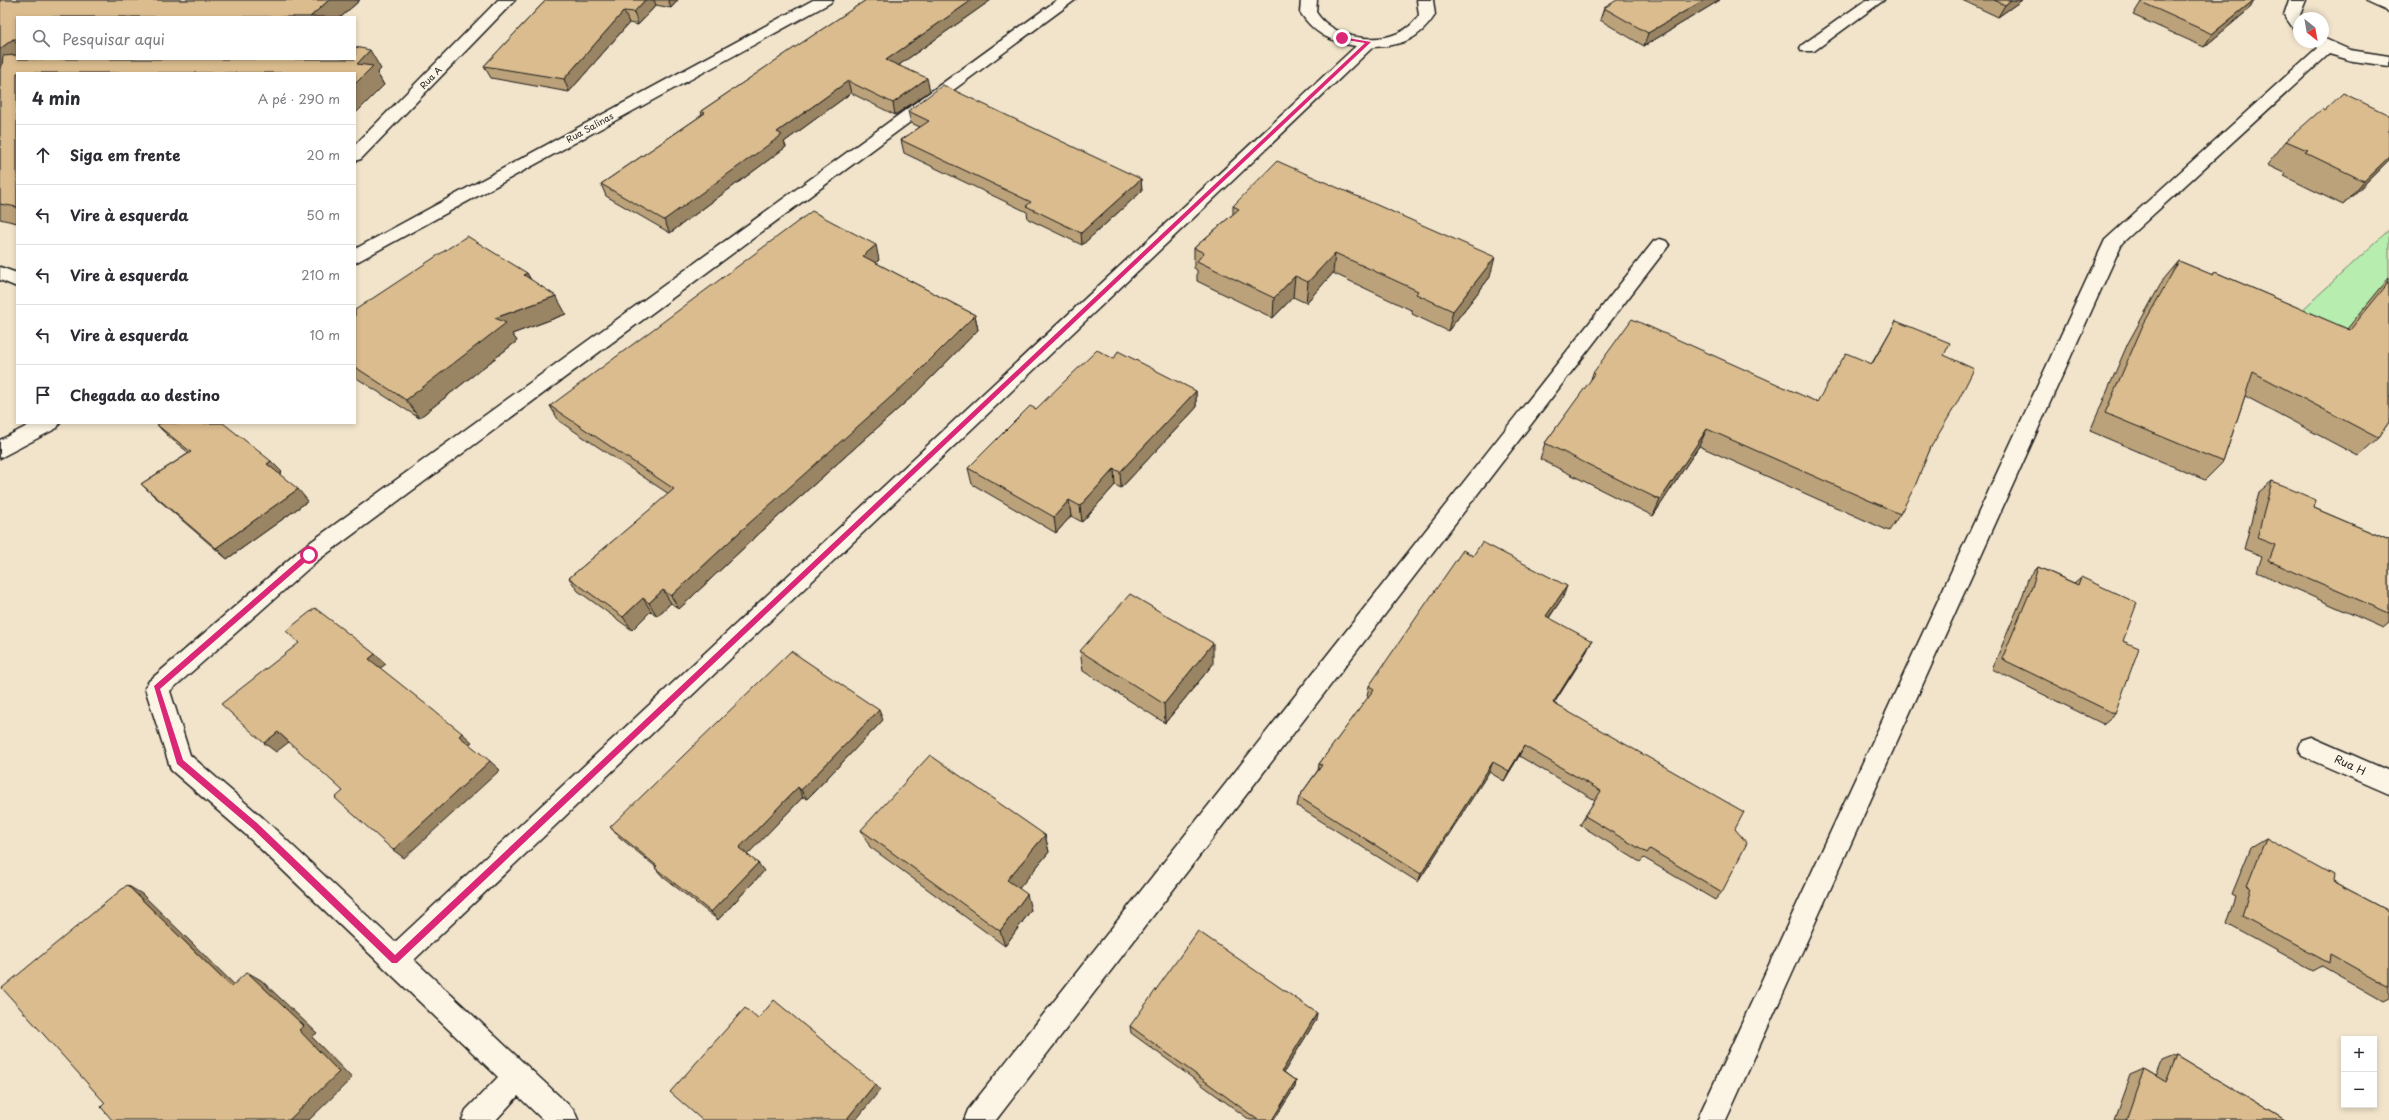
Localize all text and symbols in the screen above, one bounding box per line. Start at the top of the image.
north arrow [2293,12,2329,48]
search box [16,16,356,60]
icon: search [30,27,52,49]
text: Pesquisar aqui [62,27,165,50]
route end [1333,29,1351,47]
street label: Rua A [416,63,445,92]
text: 4 min [32,85,80,111]
text: A pé · 290 m [258,89,340,108]
street label: Rua Salinas [563,108,616,146]
text: Siga em frente [70,143,180,166]
icon: ahead [32,144,54,166]
text: 20 m [306,145,340,164]
text: Vire à esquerda [70,203,189,226]
icon: left [32,204,54,226]
text: 50 m [306,205,340,224]
text: Vire à esquerda [70,263,189,286]
icon: left [32,264,54,286]
text: 210 m [301,265,340,284]
text: Vire à esquerda [70,323,189,346]
icon: left [32,324,54,346]
text: 10 m [310,325,340,344]
text: Chegada ao destino [70,383,220,406]
icon: arrive [32,384,54,406]
route start [300,546,318,564]
street label: Rua H [2332,750,2369,779]
map controls [2341,1036,2377,1108]
button: + [2341,1036,2377,1072]
button: − [2341,1072,2377,1108]

